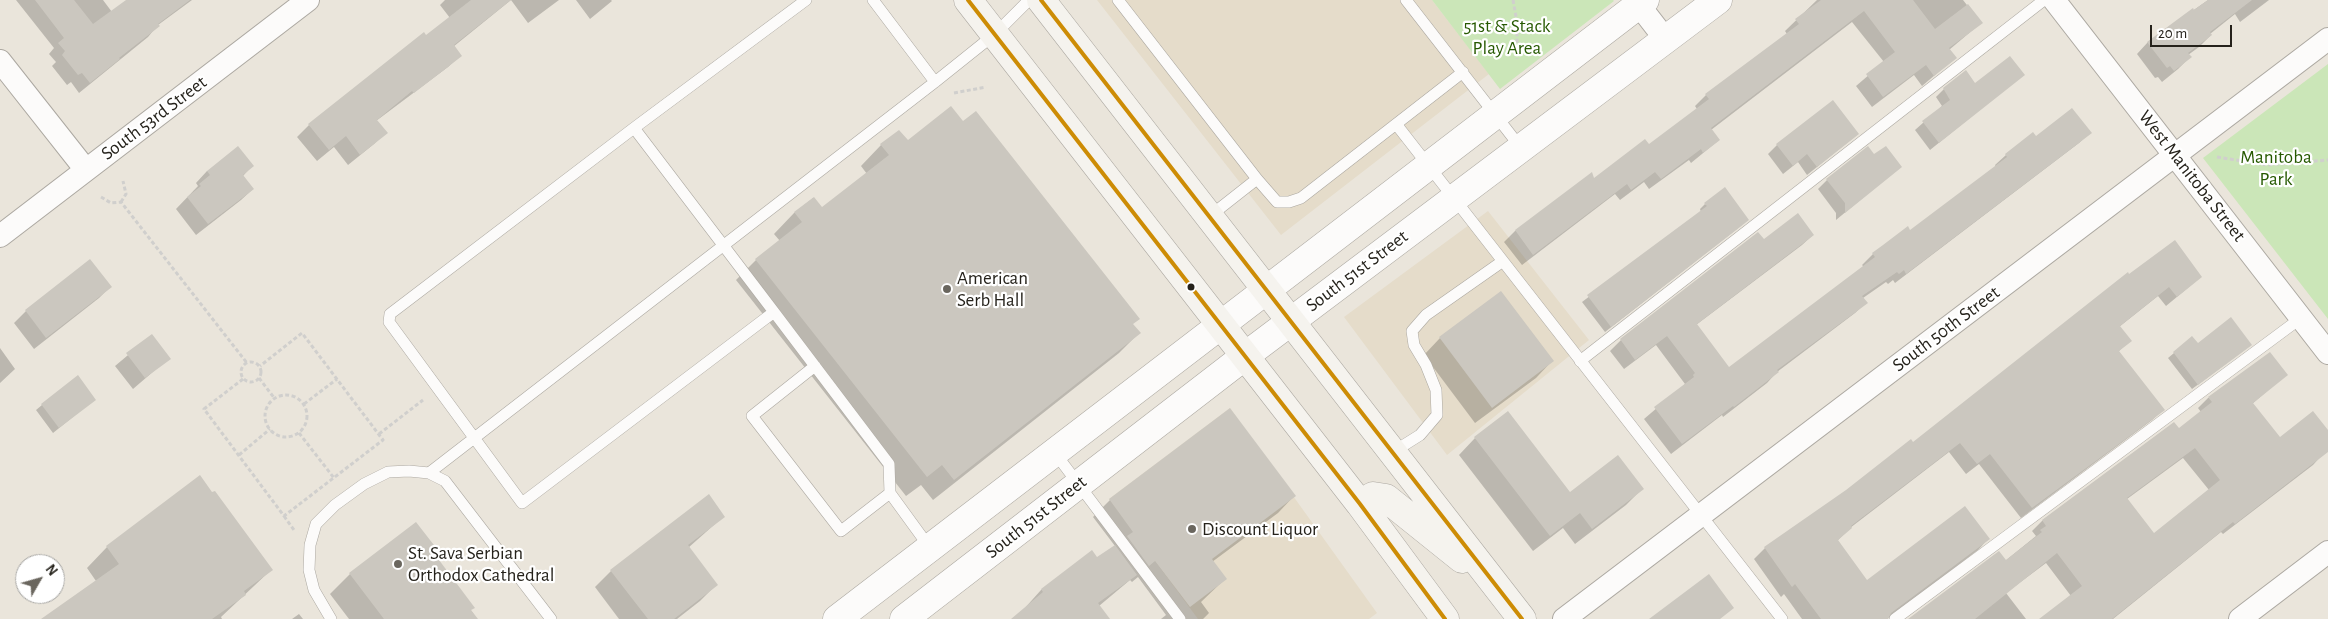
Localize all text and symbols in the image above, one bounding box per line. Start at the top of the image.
park label: 51st & Stack Play Area [1464,15,1550,59]
scale bar [2153,15,2236,47]
text: 20 m [2158,26,2187,41]
street label: South 53rd Street [97,71,211,165]
street label: West Manitoba Street [2134,106,2250,246]
park label: Manitoba Park [2240,146,2312,190]
street label: South 51st Street [1301,225,1413,317]
place label: American Serb Hall [957,267,1028,311]
street label: South 50th Street [1888,281,2004,377]
unlabelled marker [1186,282,1196,292]
marker: American Serb Hall [941,283,953,295]
street label: South 51st Street [981,470,1091,564]
place label: Discount Liquor [1202,518,1318,540]
marker: Discount Liquor [1186,523,1198,535]
place label: St. Sava Serbian Orthodox Cathedral [408,542,554,586]
north arrow [15,554,65,604]
marker: St. Sava Serbian Orthodox Cathedral [392,558,404,570]
text: N [43,562,60,579]

